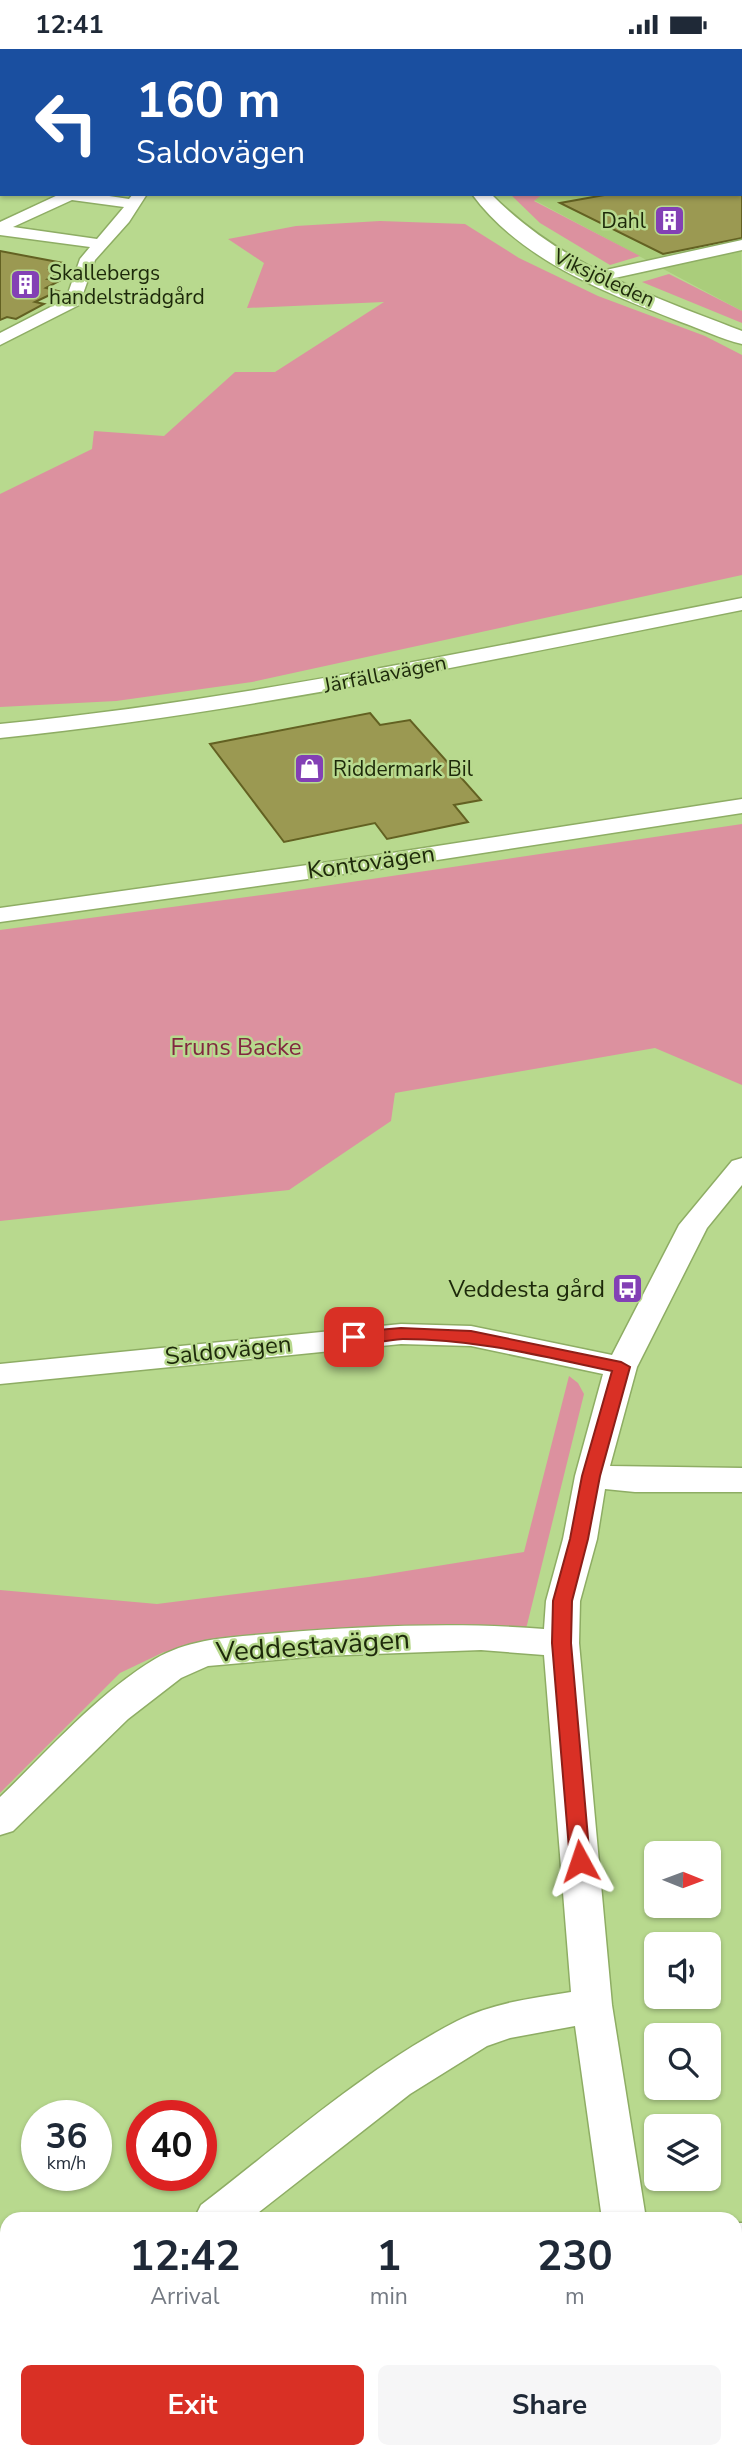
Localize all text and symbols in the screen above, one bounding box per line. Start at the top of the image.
text: 12:41 [35,7,104,42]
text: 160 m [136,67,280,134]
icon: left [21,77,112,168]
text: Saldovägen [136,131,305,174]
building icon: Dahl [652,204,686,238]
place label: Dahl [601,207,647,235]
street label: Viksjöleden [548,242,659,314]
place label: Skallebergs handelsträdgård [49,259,205,311]
building icon: Skallebergs handelsträdgård [9,268,43,302]
street label: Järfällavägen [320,648,449,700]
shop icon: Riddermark Bil [293,752,327,786]
place label: Riddermark Bil [333,755,474,783]
street label: Kontovägen [305,837,437,887]
park label: Fruns Backe [171,1031,301,1063]
bus stop icon: Veddesta gård [611,1272,645,1306]
place label: Veddesta gård [447,1273,605,1305]
pin [324,1307,384,1367]
icon: arrive [335,1318,373,1356]
street label: Saldovägen [163,1327,293,1373]
street label: Veddestavägen [214,1620,411,1672]
position arrow [543,1824,617,1898]
north arrow [644,1841,721,1918]
map controls [644,1841,721,2191]
button: sound [644,1932,721,2009]
button: search [644,2023,721,2100]
speed limit sign: 40 [126,2100,217,2191]
text: 36 [45,2113,88,2160]
button: layers [644,2114,721,2191]
text: km/h [47,2151,86,2175]
text: 12:42 [129,2228,240,2285]
text: 1 [376,2228,401,2285]
text: 230 [537,2228,613,2285]
text: Arrival [150,2281,219,2312]
text: min [370,2281,408,2312]
text: m [565,2281,585,2312]
button: Exit [21,2365,364,2445]
button: Share [378,2365,721,2445]

